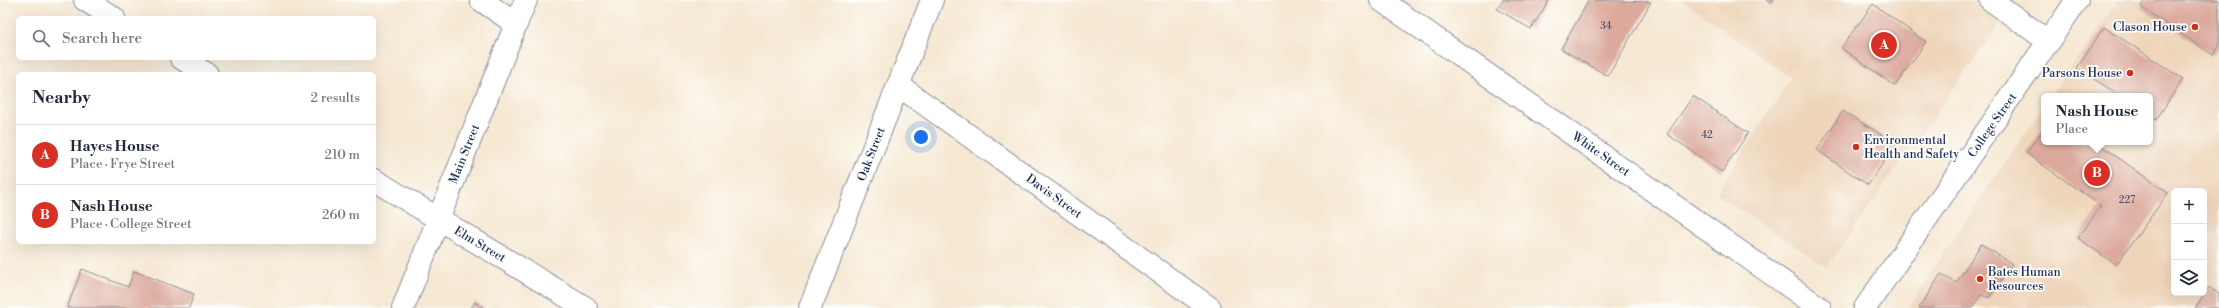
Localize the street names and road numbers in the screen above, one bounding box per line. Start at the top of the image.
street label: College Street [1965,90,2021,160]
street label: Main Street [446,122,483,186]
street label: Oak Street [854,124,889,183]
street label: White Street [1568,128,1633,180]
street label: Davis Street [1023,171,1085,222]
street label: Elm Street [451,223,509,266]

